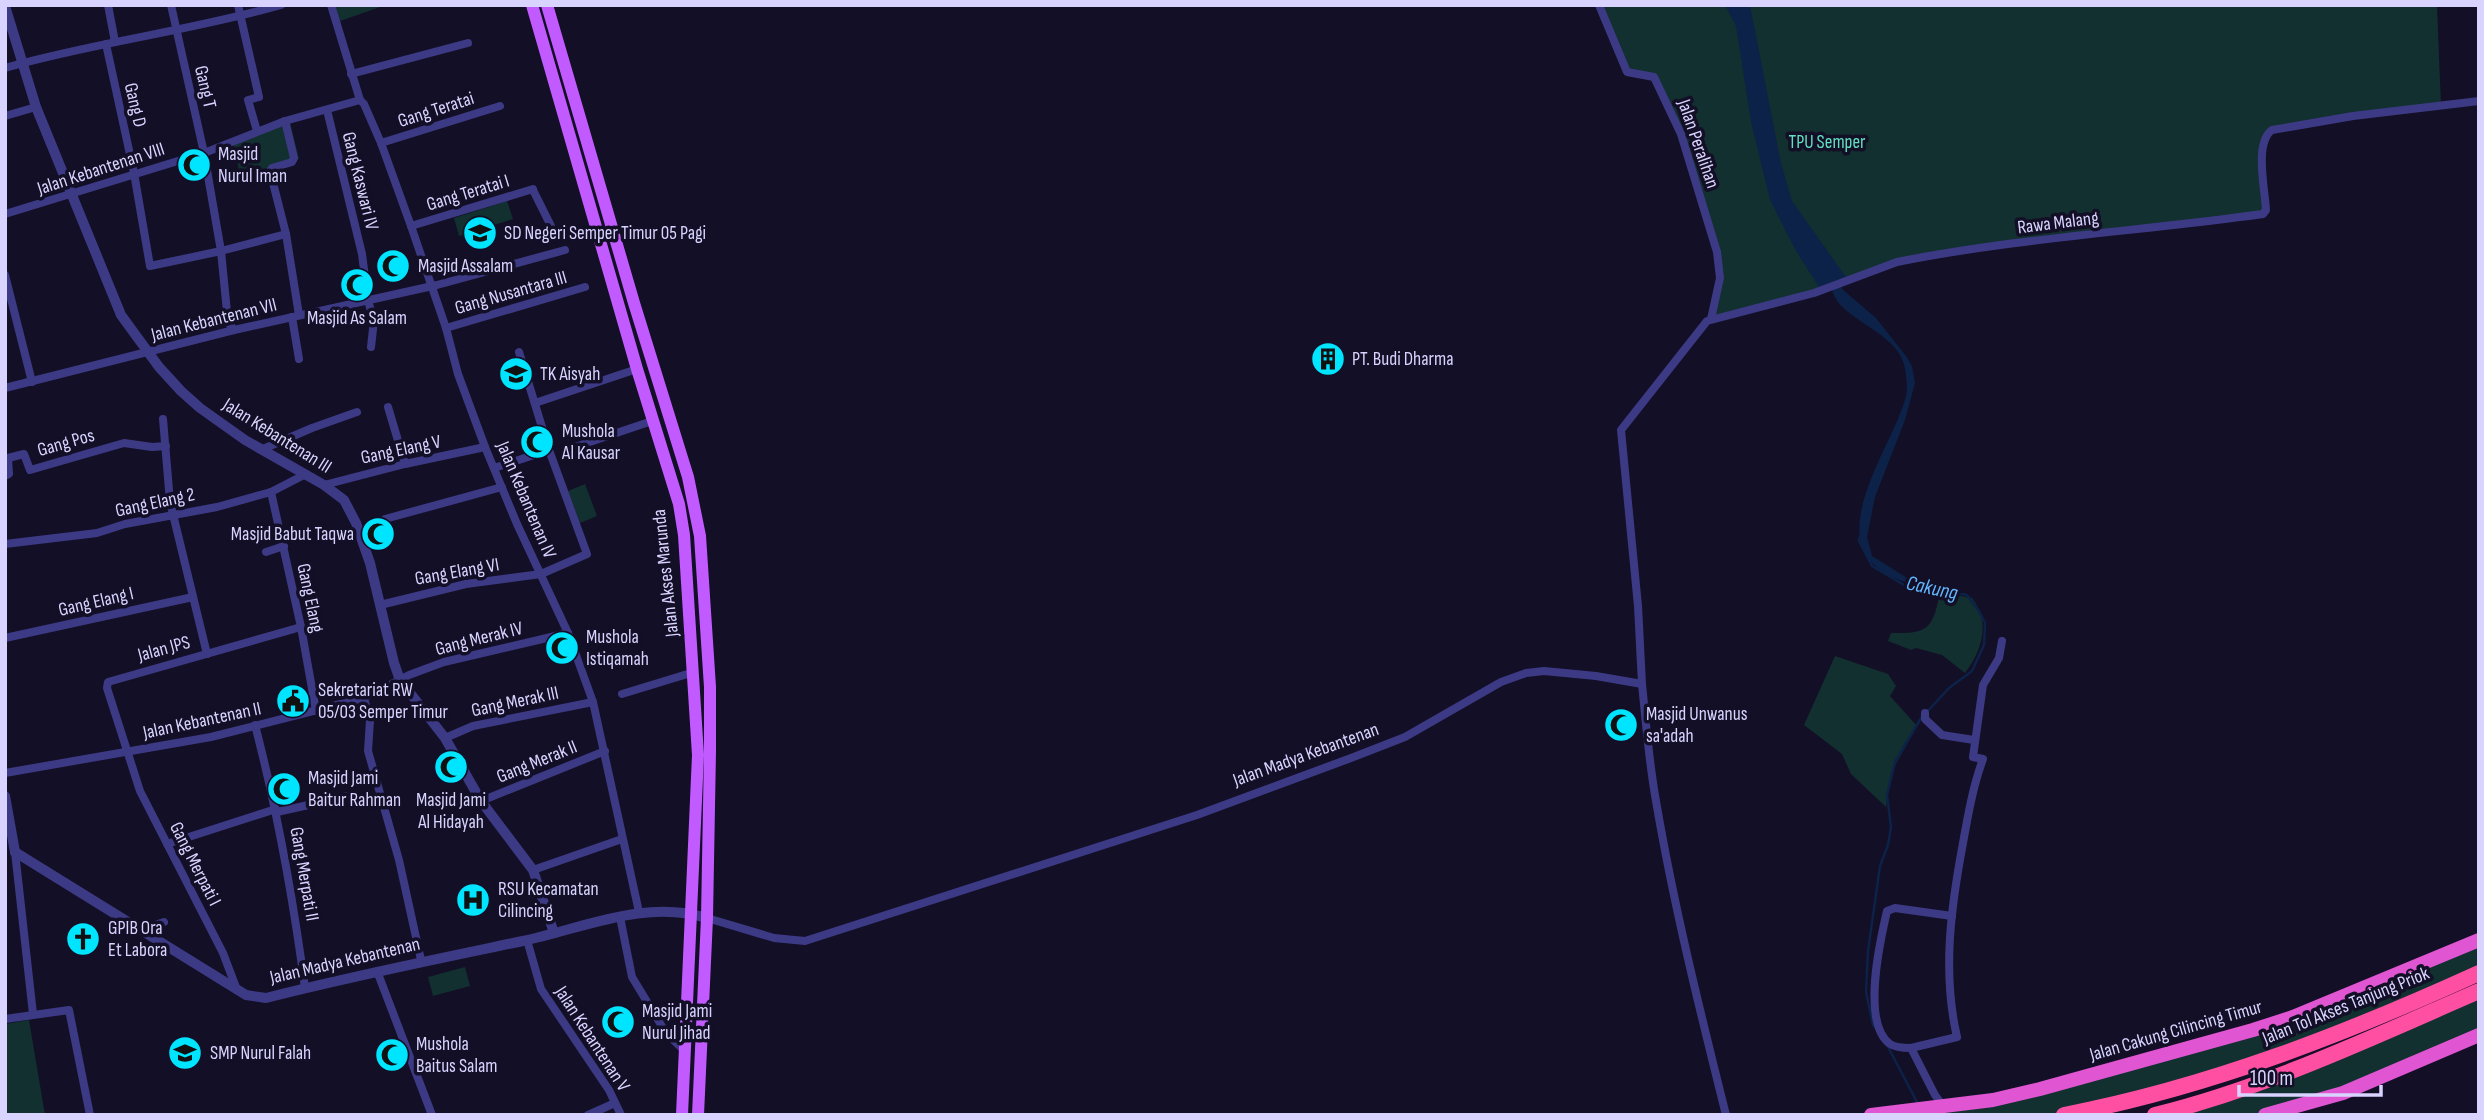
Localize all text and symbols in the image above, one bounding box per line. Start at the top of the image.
street label: Gang T [189,63,221,111]
street label: Gang D [119,81,151,129]
street label: Gang Teratai [395,87,477,133]
street label: Jalan Peralihan [1672,96,1724,191]
street label: Gang Kaswari IV [337,130,383,233]
park label: TPU Semper [1788,131,1866,154]
street label: Jalan Kebantenan VIII [33,138,168,201]
place label: Masjid Nurul Iman [218,143,287,188]
mosque icon: Masjid Nurul Iman [175,146,213,184]
street label: Gang Teratai I [424,170,512,216]
street label: Rawa Malang [2016,207,2100,239]
school or university icon: SD Negeri Semper Timur 05 Pagi [461,214,499,252]
place label: SD Negeri Semper Timur 05 Pagi [504,222,706,245]
mosque icon: Masjid Assalam [374,247,412,285]
place label: Masjid Assalam [418,255,513,278]
mosque icon: Masjid As Salam [338,266,376,304]
street label: Gang Nusantara III [452,266,570,320]
street label: Jalan Kebantenan VII [148,293,279,347]
place label: Masjid As Salam [307,307,407,330]
building icon: PT. Budi Dharma [1309,340,1347,378]
place label: PT. Budi Dharma [1352,348,1453,371]
school or university icon: TK Aisyah [497,355,535,393]
place label: TK Aisyah [540,363,600,386]
street label: Jalan Kebantenan III [217,393,336,479]
place label: Mushola Al Kausar [561,420,621,465]
mosque icon: Mushola Al Kausar [518,423,556,461]
street label: Gang Pos [35,424,97,462]
street label: Gang Elang V [359,430,444,470]
street label: Jalan Kebantenan IV [491,437,561,562]
street label: Gang Elang 2 [113,483,197,523]
street label: Jalan Akses Marunda [648,508,684,639]
mosque icon: Masjid Babut Taqwa [359,515,397,553]
place label: Masjid Babut Taqwa [231,523,354,546]
street label: Gang Elang VI [413,553,501,591]
street label: Gang Elang [291,561,329,635]
water label: Cakung [1904,570,1961,606]
street label: Gang Elang I [56,582,136,622]
street label: Gang Merak IV [433,617,526,661]
place label: Mushola Istiqamah [586,626,649,671]
mosque icon: Mushola Istiqamah [543,629,581,667]
street label: Jalan JPS [134,631,193,667]
place label: Sekretariat RW 05/03 Semper Timur [318,679,448,724]
public building icon: Sekretariat RW 05/03 Semper Timur [274,682,312,720]
street label: Gang Merak III [469,682,561,722]
street label: Jalan Kebantenan II [140,697,263,745]
place label: Masjid Unwanus sa'adah [1646,703,1748,748]
mosque icon: Masjid Unwanus sa'adah [1602,706,1640,744]
street label: Jalan Madya Kebantenan [1229,718,1382,792]
street label: Gang Merak II [493,735,581,789]
mosque icon: Masjid Jami Al Hidayah [432,748,470,786]
place label: Masjid Jami Baitur Rahman [308,767,401,812]
mosque icon: Masjid Jami Baitur Rahman [265,770,303,808]
place label: Masjid Jami Al Hidayah [416,789,486,834]
street label: Gang Merpati I [164,818,226,910]
street label: Gang Merpati II [284,825,324,923]
place label: RSU Kecamatan Cilincing [498,878,599,923]
hospital icon: RSU Kecamatan Cilincing [454,881,492,919]
place label: GPIB Ora Et Labora [108,917,167,962]
church icon: GPIB Ora Et Labora [64,920,102,958]
street label: Jalan Madya Kebantenan [267,933,422,990]
street label: Jalan Tol Akses Tanjung Priok [2258,962,2433,1050]
street label: Jalan Kebantenan V [549,981,635,1096]
street label: Jalan Cakung Cilincing Timur [2086,995,2265,1067]
place label: Masjid Jami Nurul Jihad [642,1000,712,1045]
mosque icon: Masjid Jami Nurul Jihad [599,1003,637,1041]
place label: Mushola Baitus Salam [416,1033,497,1078]
school or university icon: SMP Nurul Falah [166,1034,204,1072]
mosque icon: Mushola Baitus Salam [373,1036,411,1074]
place label: SMP Nurul Falah [210,1042,311,1065]
scale bar [2239,1054,2381,1098]
text: 100 m [2250,1066,2293,1091]

